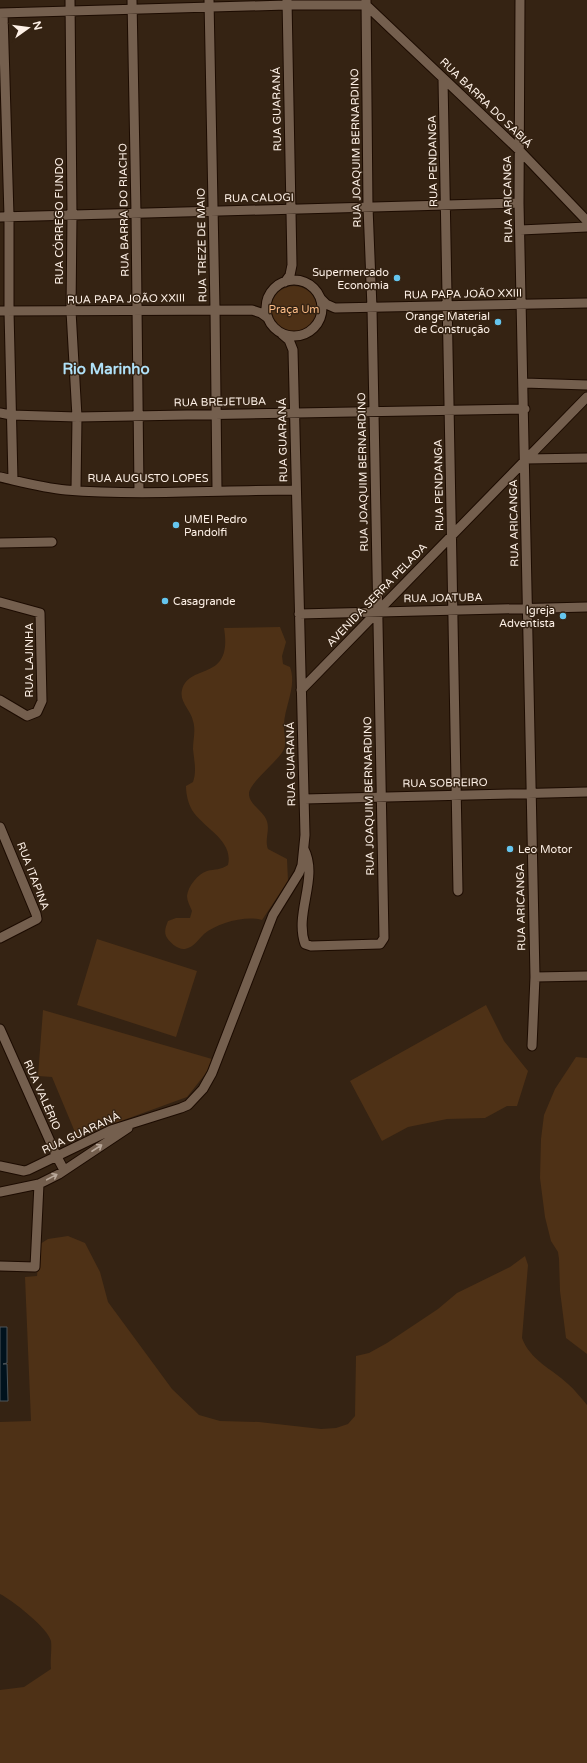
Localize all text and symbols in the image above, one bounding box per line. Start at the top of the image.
north arrow [8,8,48,48]
text: N [30,20,45,32]
street label: RUA BARRA DO SABIÁ [437,55,536,151]
street label: RUA GUARANÁ [269,67,284,151]
street label: RUA JOAQUIM BERNARDINO [348,68,364,228]
street label: RUA PENDANGA [426,115,440,207]
street label: RUA BARRA DO RIACHO [116,143,132,277]
street label: RUA ARICANGA [501,155,515,243]
street label: RUA CÓRREGO FUNDO [52,157,66,285]
street label: RUA TREZE DE MAIO [195,188,209,302]
street label: RUA CALOGI [224,191,294,205]
place label: Supermercado Economia [312,266,389,292]
marker: Supermercado Economia [392,273,402,283]
street label: RUA PAPA JOÃO XXIII [404,286,522,302]
street label: RUA PAPA JOÃO XXIII [67,291,185,307]
park label: Praça Um [269,303,319,316]
place label: Orange Material de Construção [405,310,490,336]
marker: Orange Material de Construção [493,317,503,327]
district label: Rio Marinho [62,360,150,378]
street label: RUA JOAQUIM BERNARDINO [355,392,371,552]
street label: RUA BREJETUBA [174,395,266,409]
street label: RUA GUARANÁ [275,398,290,482]
street label: RUA PENDANGA [432,439,446,531]
street label: RUA AUGUSTO LOPES [87,472,209,485]
street label: RUA ARICANGA [507,479,521,567]
place label: UMEI Pedro Pandolfi [184,513,247,539]
marker: UMEI Pedro Pandolfi [171,520,181,530]
street label: AVENIDA SERRA PELADA [324,540,430,650]
street label: RUA JOATUBA [403,591,483,605]
place label: Casagrande [173,595,236,608]
marker: Casagrande [160,596,170,606]
place label: Igreja Adventista [499,604,555,630]
marker: Igreja Adventista [558,611,568,621]
street label: RUA LAJINHA [23,623,36,697]
street label: RUA JOAQUIM BERNARDINO [361,716,377,876]
street label: RUA GUARANÁ [283,722,298,806]
street label: RUA SOBREIRO [402,776,488,790]
street label: RUA ITAPINA [14,840,52,912]
place label: Leo Motor [518,843,573,856]
marker: Leo Motor [505,844,515,854]
street label: RUA ARICANGA [514,863,528,951]
street label: RUA VALÉRIO [21,1057,64,1132]
street label: RUA GUARANÁ [39,1108,122,1157]
one-way arrow [91,1144,102,1152]
one-way arrow [46,1173,58,1181]

